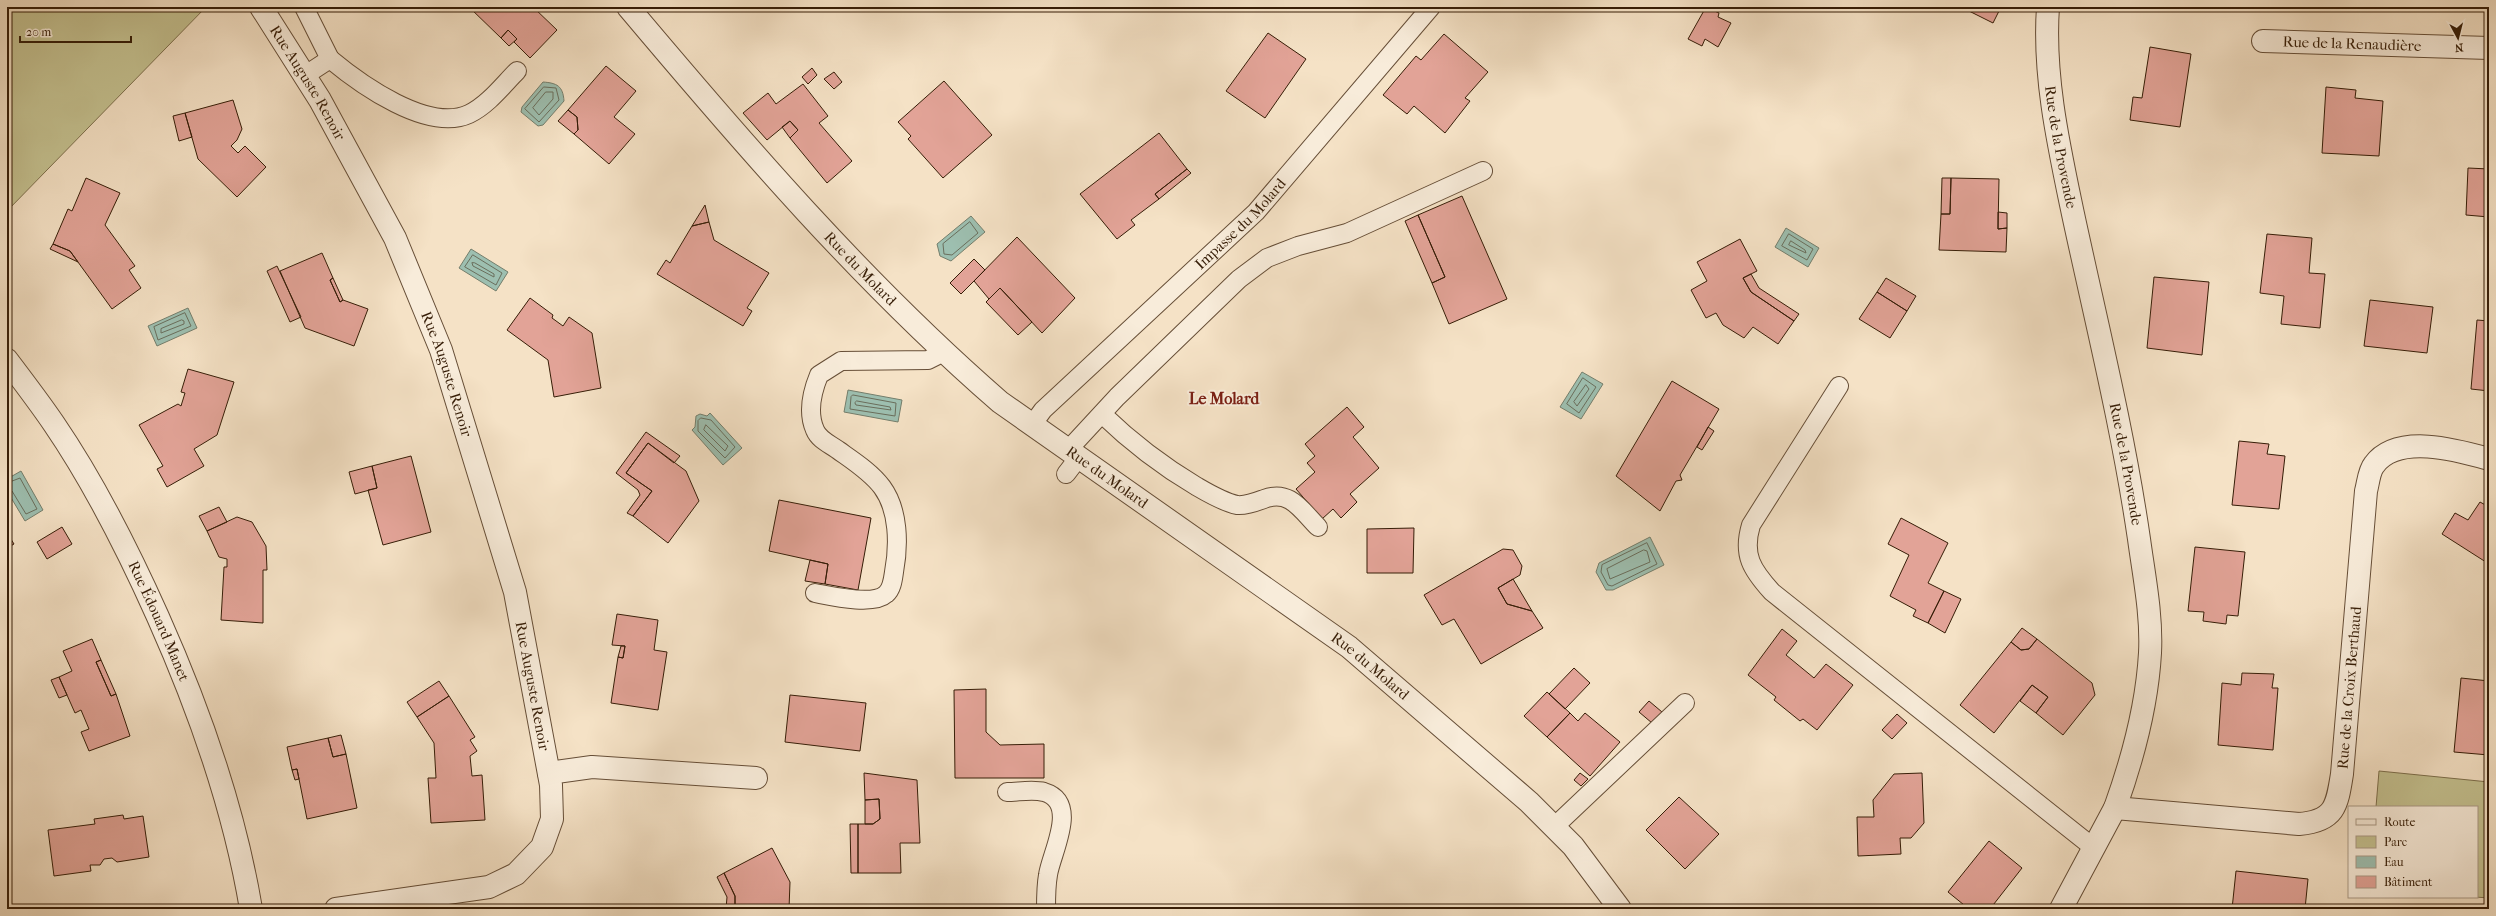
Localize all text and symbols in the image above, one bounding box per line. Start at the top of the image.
scale bar [20,18,131,44]
north arrow [2438,18,2478,58]
street label: Rue Auguste Renoir [266,22,349,144]
text: 20 m [26,25,51,39]
street label: Rue de la Renaudière [2282,33,2422,55]
text: N [2454,40,2464,54]
street label: Rue de la Provende [2041,85,2081,211]
street label: Impasse du Molard [1191,174,1290,273]
street label: Rue du Molard [820,228,901,310]
street label: Rue Auguste Renoir [417,309,476,440]
district label: Le Molard [1189,389,1261,408]
street label: Rue de la Provende [2106,401,2146,527]
street label: Rue du Molard [1063,442,1152,513]
street label: Rue Édouard Manet [124,558,193,684]
street label: Rue de la Croix Berthaud [2333,605,2365,770]
street label: Rue Auguste Renoir [512,620,554,753]
street label: Rue du Molard [1328,628,1413,704]
legend [2348,806,2478,898]
text: Route [2384,815,2416,829]
text: Parc [2384,835,2407,849]
text: Eau [2384,855,2404,869]
text: Bâtiment [2384,875,2433,889]

